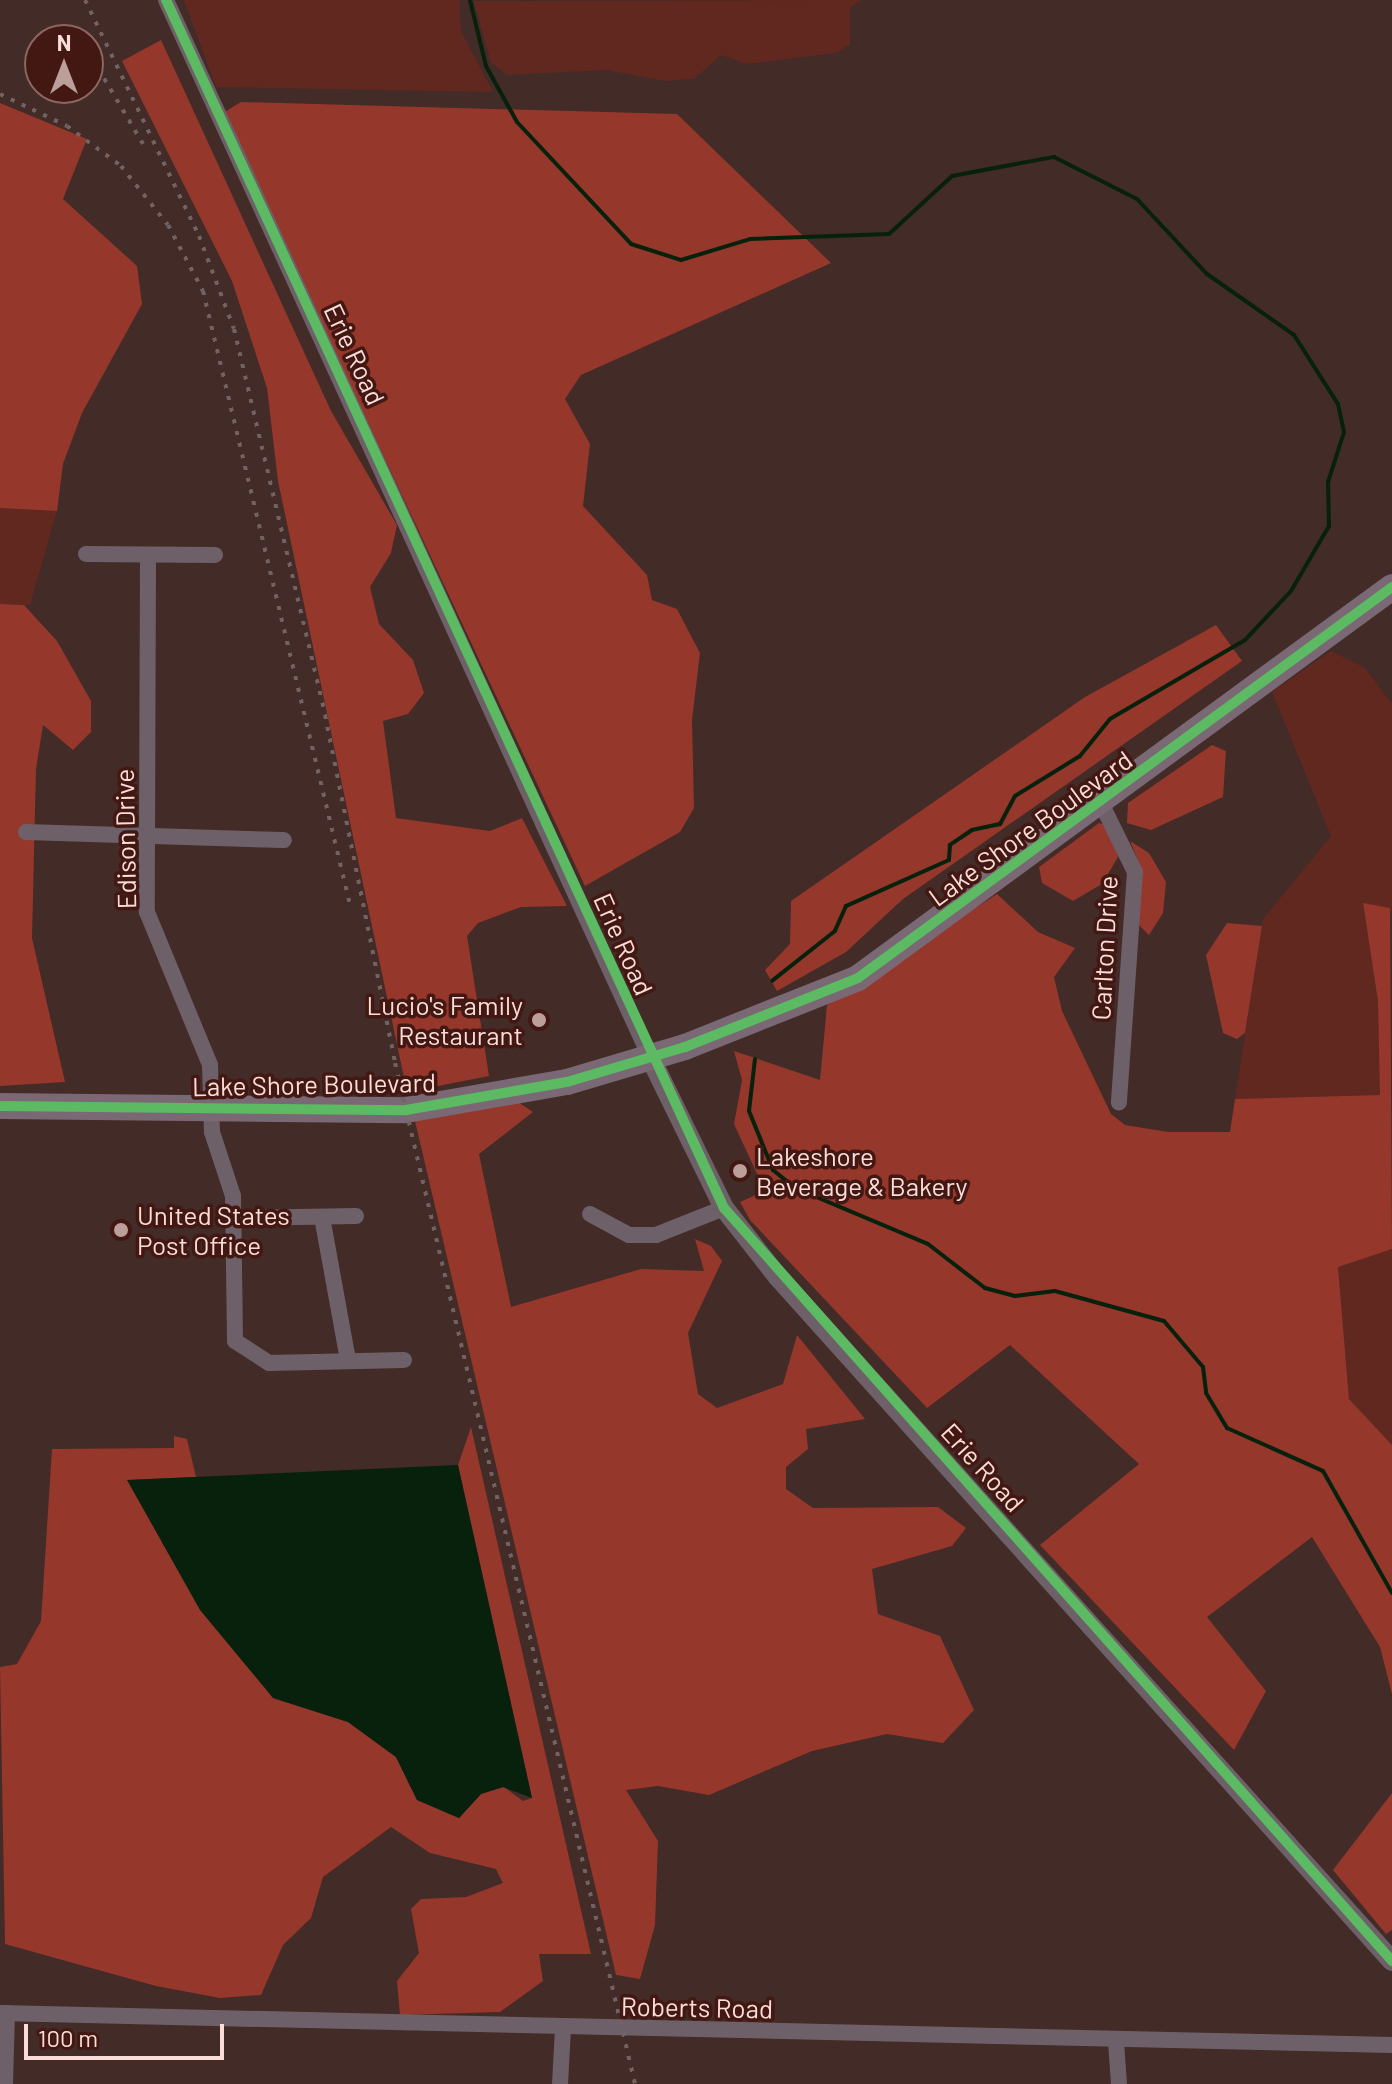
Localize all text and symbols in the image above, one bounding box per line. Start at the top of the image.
north arrow [24,24,104,104]
text: N [57,29,71,55]
street label: Erie Road [318,298,392,410]
street label: Lake Shore Boulevard [922,744,1138,912]
street label: Edison Drive [108,769,142,909]
street label: Carlton Drive [1085,875,1123,1021]
street label: Erie Road [588,888,660,1000]
place label: Lucio's Family Restaurant [367,989,523,1050]
marker: Lucio's Family Restaurant [530,1011,548,1029]
street label: Lake Shore Boulevard [192,1066,436,1102]
place label: Lakeshore Beverage & Bakery [756,1140,968,1202]
marker: Lakeshore Beverage & Bakery [731,1162,749,1180]
place label: United States Post Office [137,1199,290,1260]
marker: United States Post Office [112,1221,130,1239]
street label: Erie Road [935,1416,1031,1518]
street label: Roberts Road [621,1990,773,2024]
scale bar [28,2008,228,2058]
text: 100 m [38,2023,98,2052]

